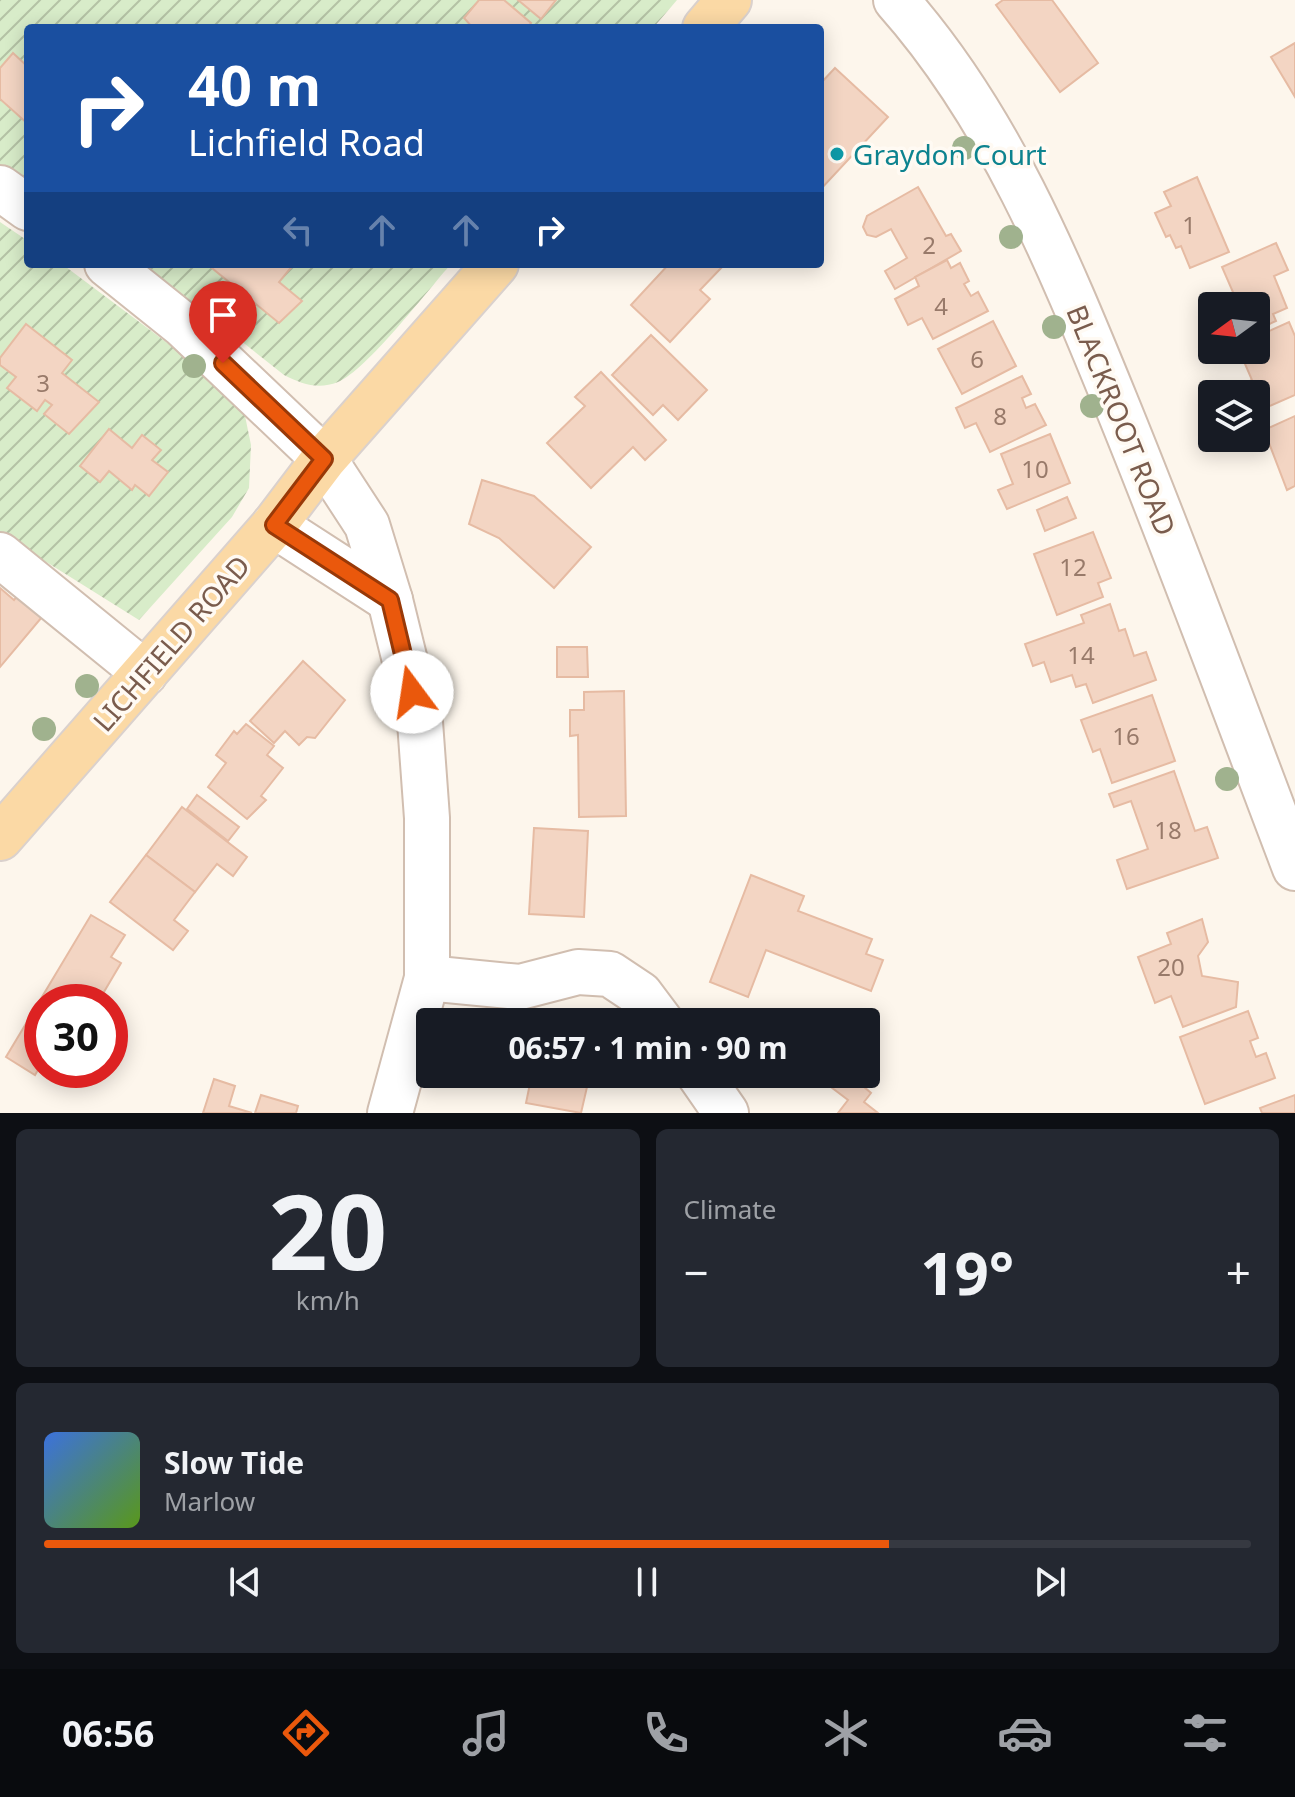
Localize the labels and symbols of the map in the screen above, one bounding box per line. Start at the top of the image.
place label: Graydon Court [853,135,1047,173]
marker: Graydon Court [828,145,846,163]
house number: 1 [1182,208,1196,241]
house number: 2 [922,228,936,261]
pin [189,281,257,363]
house number: 4 [934,289,948,322]
north arrow [1198,292,1270,364]
street label: BLACKROOT ROAD [1058,299,1186,541]
house number: 6 [970,342,984,375]
house number: 3 [36,366,50,399]
house number: 8 [993,399,1007,432]
house number: 10 [1021,452,1049,485]
street label: LICHFIELD ROAD [84,547,258,739]
house number: 12 [1059,550,1087,583]
house number: 14 [1067,638,1095,671]
position arrow [370,650,454,734]
house number: 16 [1112,719,1140,752]
house number: 18 [1154,813,1182,846]
house number: 20 [1157,950,1185,983]
speed limit sign: 30 [24,984,128,1088]

